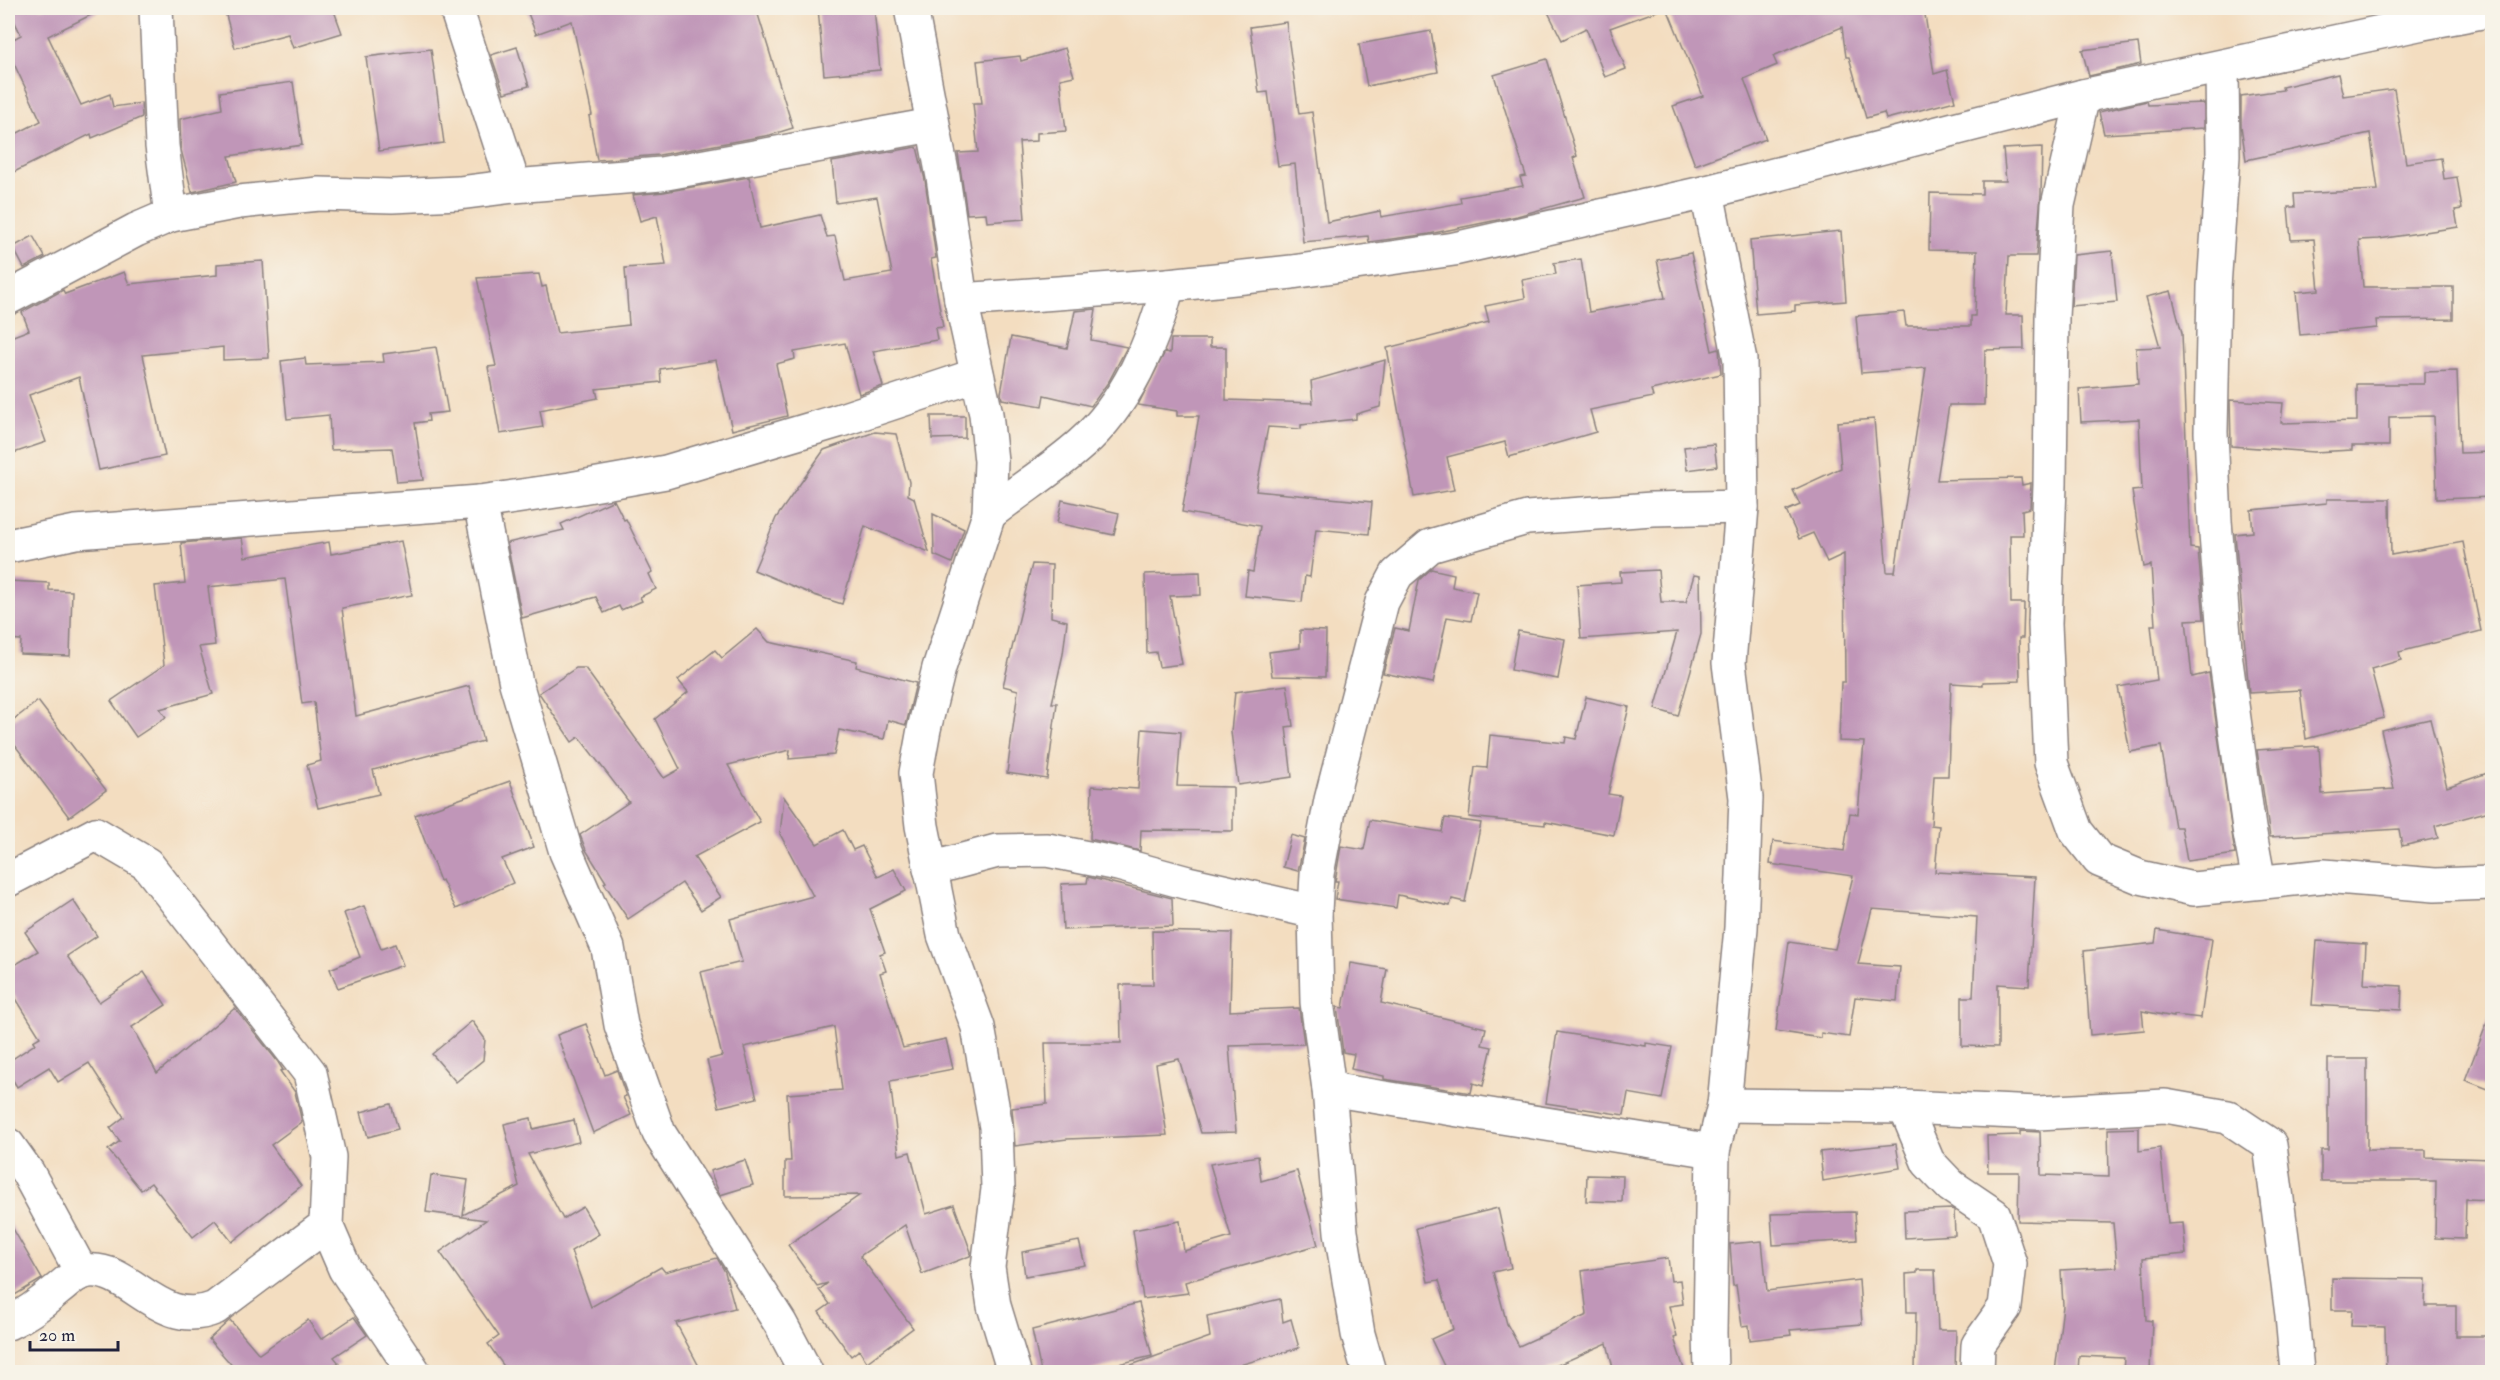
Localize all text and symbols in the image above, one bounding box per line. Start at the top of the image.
scale bar [30,1314,118,1352]
text: 20 m [39,1324,75,1347]

